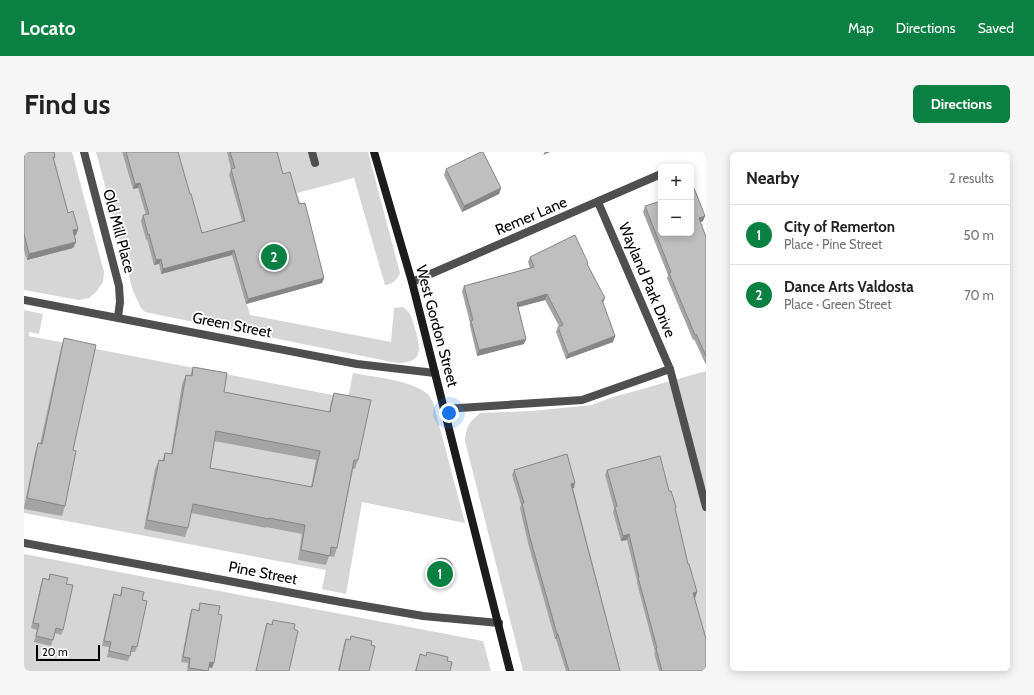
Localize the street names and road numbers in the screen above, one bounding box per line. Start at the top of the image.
street label: Old Mill Place [99,187,139,275]
street label: Remer Lane [492,193,570,239]
street label: Wayland Park Drive [615,220,679,340]
street label: West Gordon Street [412,263,462,389]
street label: Green Street [191,309,273,341]
street label: Pine Street [227,558,299,588]

